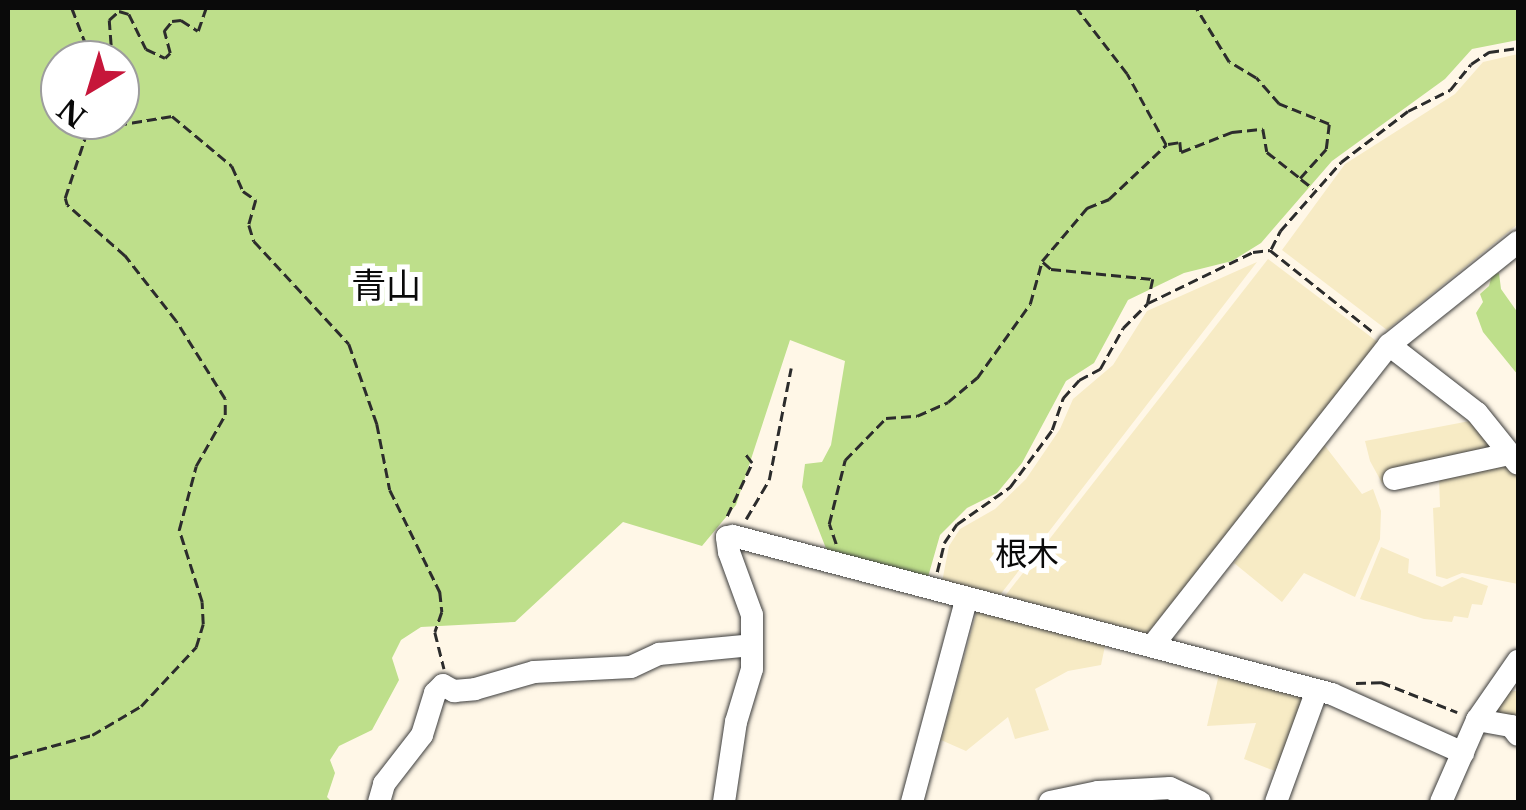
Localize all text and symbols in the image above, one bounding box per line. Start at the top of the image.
north arrow [40,40,140,140]
text: N [51,91,94,134]
district label: 青山 [351,265,421,307]
district label: 根木 [995,535,1059,573]

